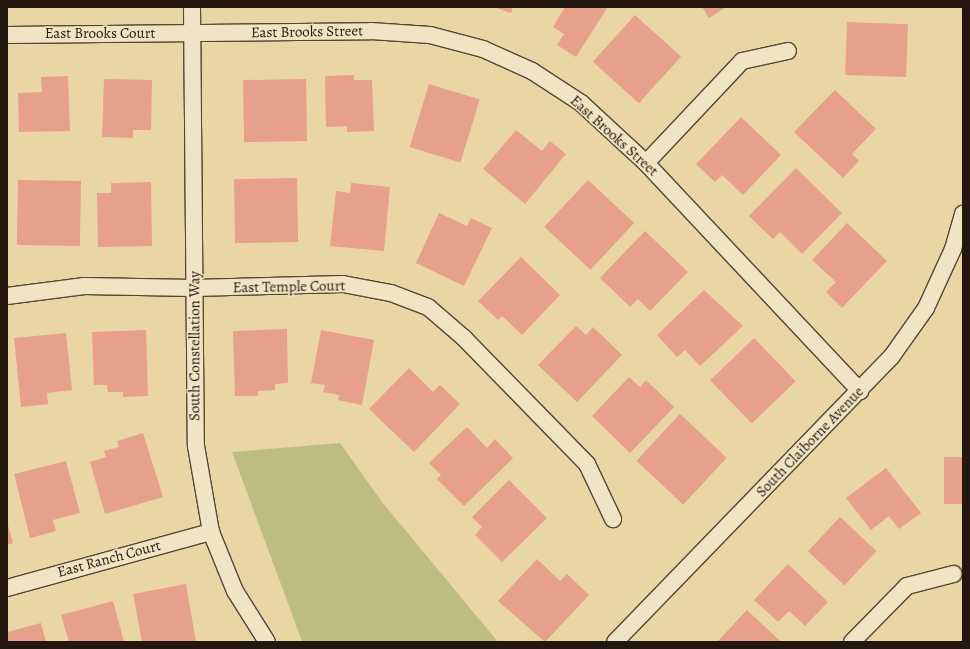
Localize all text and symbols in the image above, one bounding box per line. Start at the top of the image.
street label: East Brooks Street [251,22,363,42]
street label: East Brooks Court [45,25,155,43]
street label: East Brooks Street [566,92,662,180]
street label: South Constellation Way [186,271,204,421]
street label: East Temple Court [233,277,345,297]
street label: South Claiborne Avenue [753,383,867,501]
street label: East Ranch Court [55,537,163,581]

